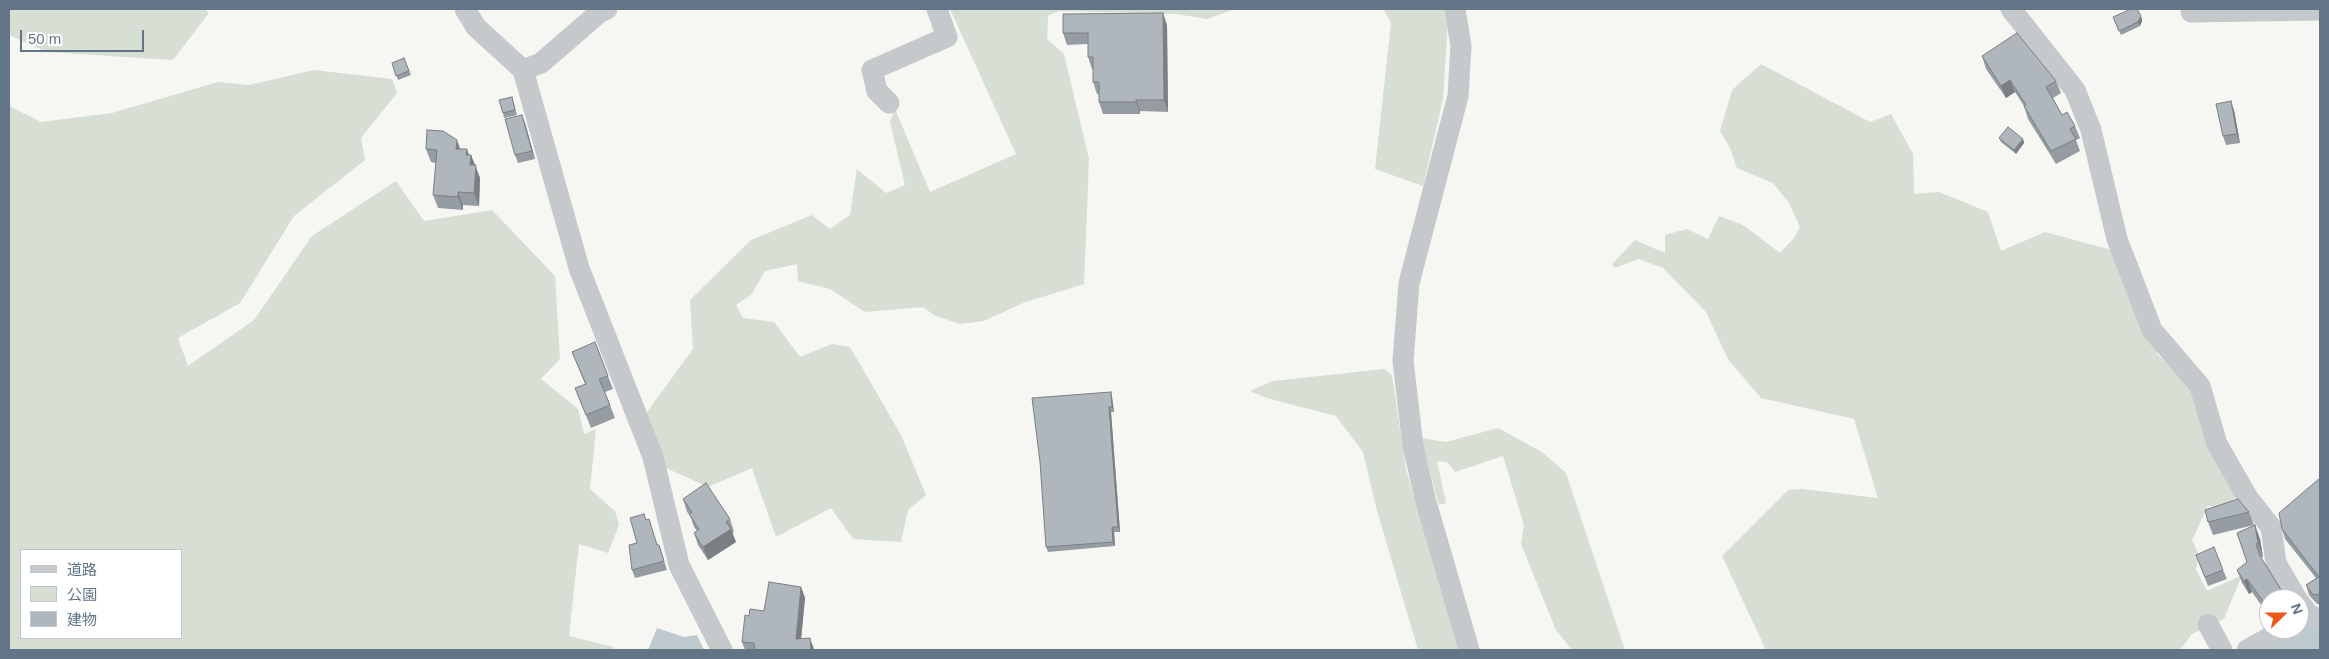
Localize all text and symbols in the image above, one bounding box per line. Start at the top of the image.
scale bar [22,20,146,52]
text: 50 m [28,30,61,47]
legend [20,549,182,639]
text: 道路 [67,561,97,578]
text: 公園 [67,586,97,603]
north arrow [2259,589,2309,639]
text: N [2288,601,2306,616]
text: 建物 [67,611,97,628]

